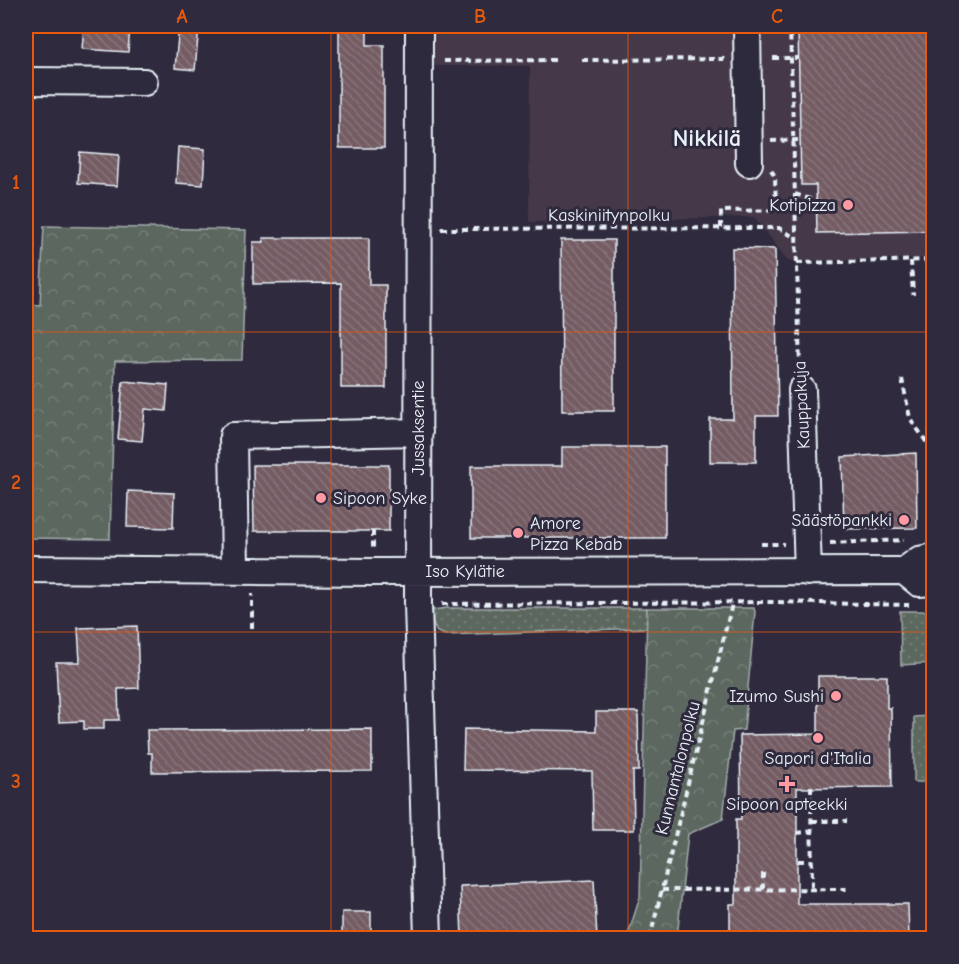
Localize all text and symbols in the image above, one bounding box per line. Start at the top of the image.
text: A [176,5,188,28]
text: B [474,5,486,28]
text: C [771,5,783,28]
district label: Nikkilä [673,124,741,152]
text: 1 [12,171,20,194]
place label: Kotipizza [769,195,836,216]
marker: Kotipizza [841,198,855,212]
street label: Kaskiniitynpolku [548,205,670,226]
street label: Kauppakuja [789,360,815,450]
street label: Jussaksentie [408,380,429,476]
text: 2 [11,471,21,494]
place label: Sipoon Syke [333,488,427,509]
marker: Sipoon Syke [314,491,328,505]
place label: Säästöpankki [792,510,892,531]
place label: Amore Pizza Kebab [530,513,622,555]
marker: Säästöpankki [897,513,911,527]
marker: Amore Pizza Kebab [511,526,525,540]
street label: Iso Kylätie [425,561,505,582]
place label: Izumo Sushi [729,686,824,707]
marker: Izumo Sushi [829,689,843,703]
street label: Kunnantalonpolku [651,699,705,837]
marker: Sapori d'Italia [811,731,825,745]
place label: Sapori d'Italia [765,748,871,769]
text: 3 [11,770,21,793]
marker: Sipoon apteekki [780,777,794,791]
place label: Sipoon apteekki [726,794,848,815]

